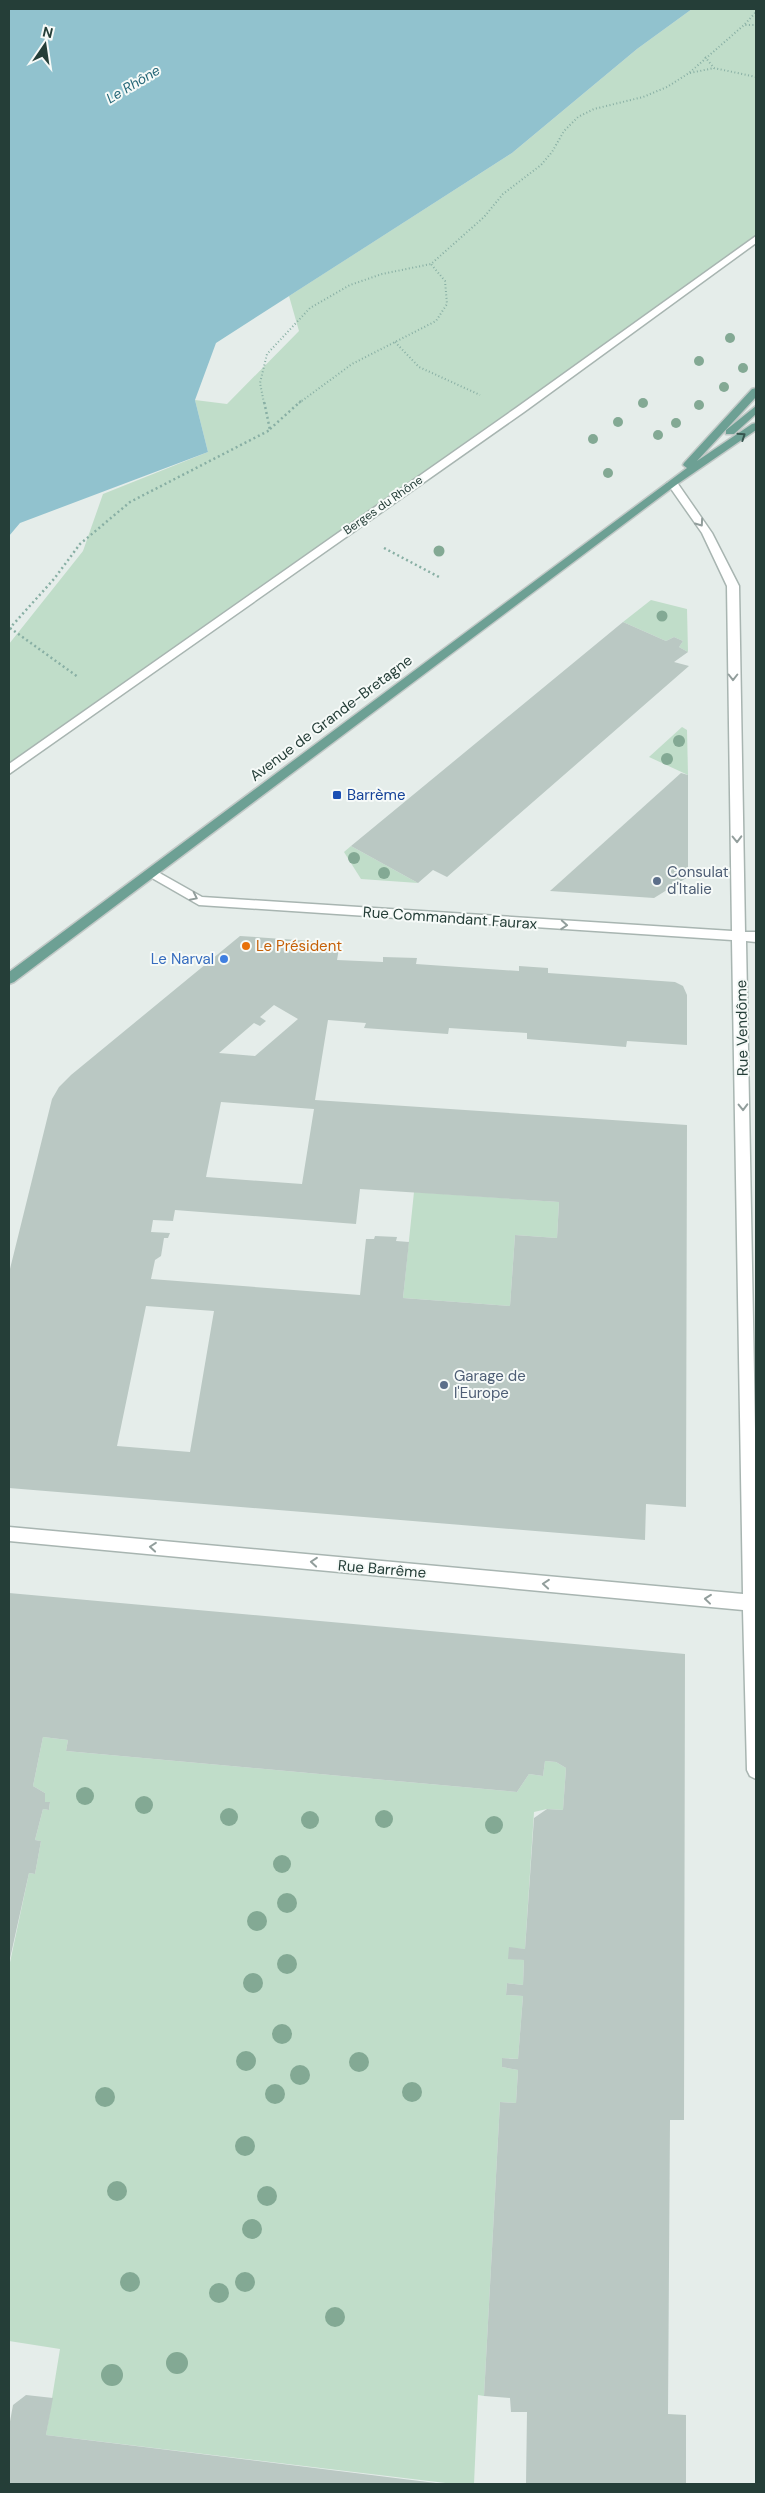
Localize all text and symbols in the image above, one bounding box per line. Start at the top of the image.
north arrow [20,20,70,70]
text: N [41,22,55,42]
water label: Le Rhône [103,61,163,107]
one-way arrow [736,433,745,442]
street label: Berges du Rhône [340,472,426,538]
one-way arrow [694,517,703,526]
street label: Avenue de Grande-Bretagne [246,650,416,786]
one-way arrow [728,674,738,681]
place label: Barrème [347,785,405,805]
marker: Barrème [331,789,343,801]
one-way arrow [732,836,742,844]
place label: Consulat d'Italie [667,862,729,899]
marker: Consulat d'Italie [651,875,663,887]
one-way arrow [188,891,197,901]
street label: Rue Commandant Faurax [362,902,538,934]
one-way arrow [560,920,568,931]
place label: Le Président [256,936,342,956]
marker: Le Président [240,940,252,952]
place label: Le Narval [151,949,214,969]
marker: Le Narval [218,953,230,965]
street label: Rue Vendôme [731,980,753,1076]
one-way arrow [738,1103,749,1111]
place label: Garage de l'Europe [454,1366,526,1403]
marker: Garage de l'Europe [438,1379,450,1391]
one-way arrow [148,1542,156,1553]
street label: Rue Barrême [337,1555,427,1583]
one-way arrow [310,1557,318,1568]
one-way arrow [542,1579,550,1590]
one-way arrow [703,1594,711,1605]

